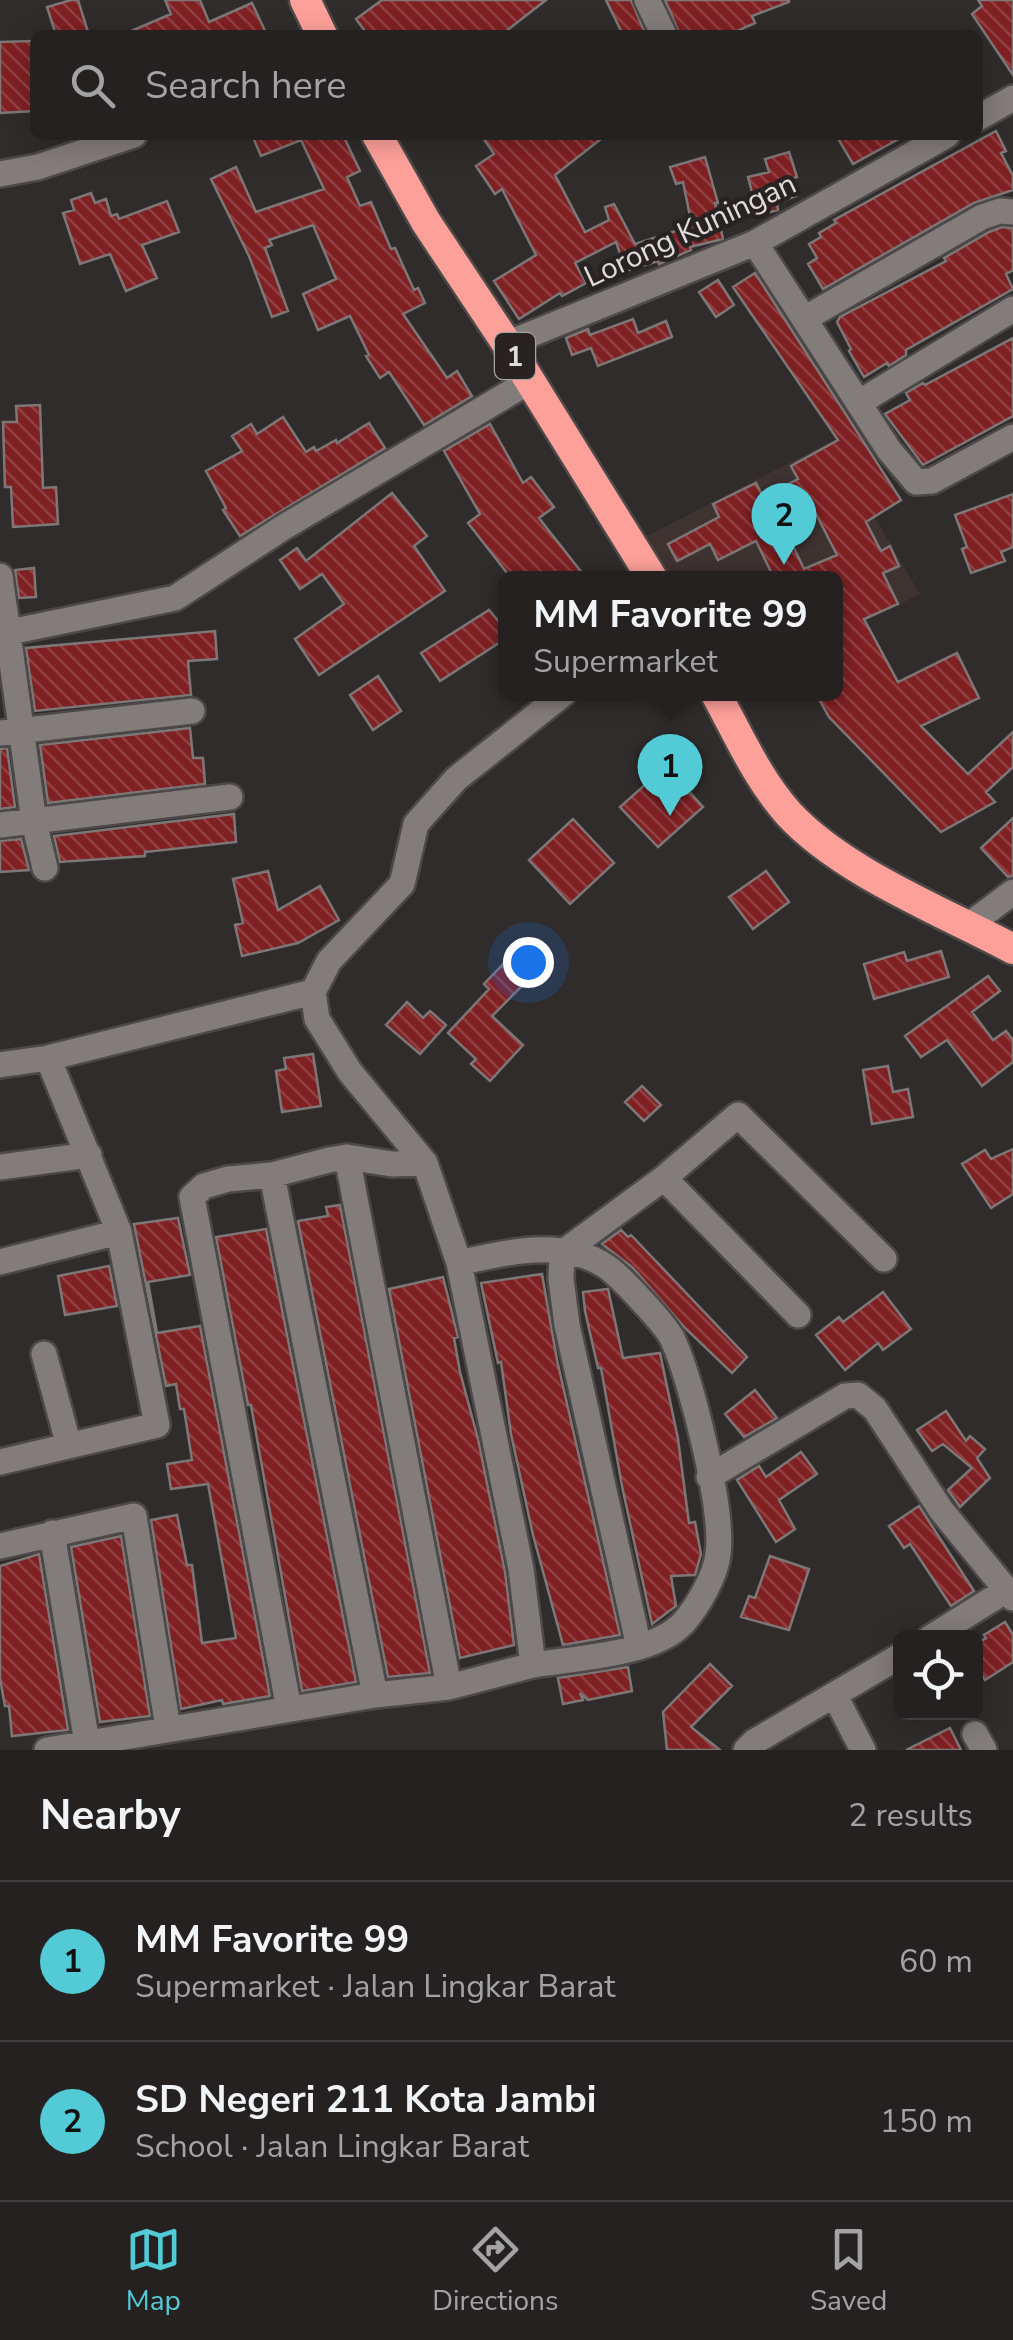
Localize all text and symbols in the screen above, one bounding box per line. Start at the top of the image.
search box [30,30,983,140]
icon: search [65,58,120,113]
text: Search here [145,60,346,111]
street label: Lorong Kuningan [578,163,803,297]
road number: 1 [495,333,535,379]
pin: 2 [752,482,816,565]
popup [498,571,843,701]
text: MM Favorite 99 [533,589,808,640]
text: Supermarket [533,640,718,683]
pin: 1 [638,734,702,816]
your location [503,937,554,988]
map controls [893,1630,983,1720]
button: locate [893,1630,983,1720]
text: Nearby [40,1787,181,1844]
text: 2 results [848,1794,973,1837]
text: MM Favorite 99 [135,1914,409,1965]
text: 1 [63,1940,82,1983]
text: 60 m [899,1940,973,1983]
text: Supermarket · Jalan Lingkar Barat [135,1965,616,2008]
text: SD Negeri 211 Kota Jambi [135,2074,596,2125]
text: 2 [63,2100,82,2143]
text: 150 m [880,2100,973,2143]
text: School · Jalan Lingkar Barat [135,2125,529,2168]
tab: Map [126,2222,181,2320]
tab: Directions [432,2222,558,2320]
tab: Saved [810,2222,887,2320]

